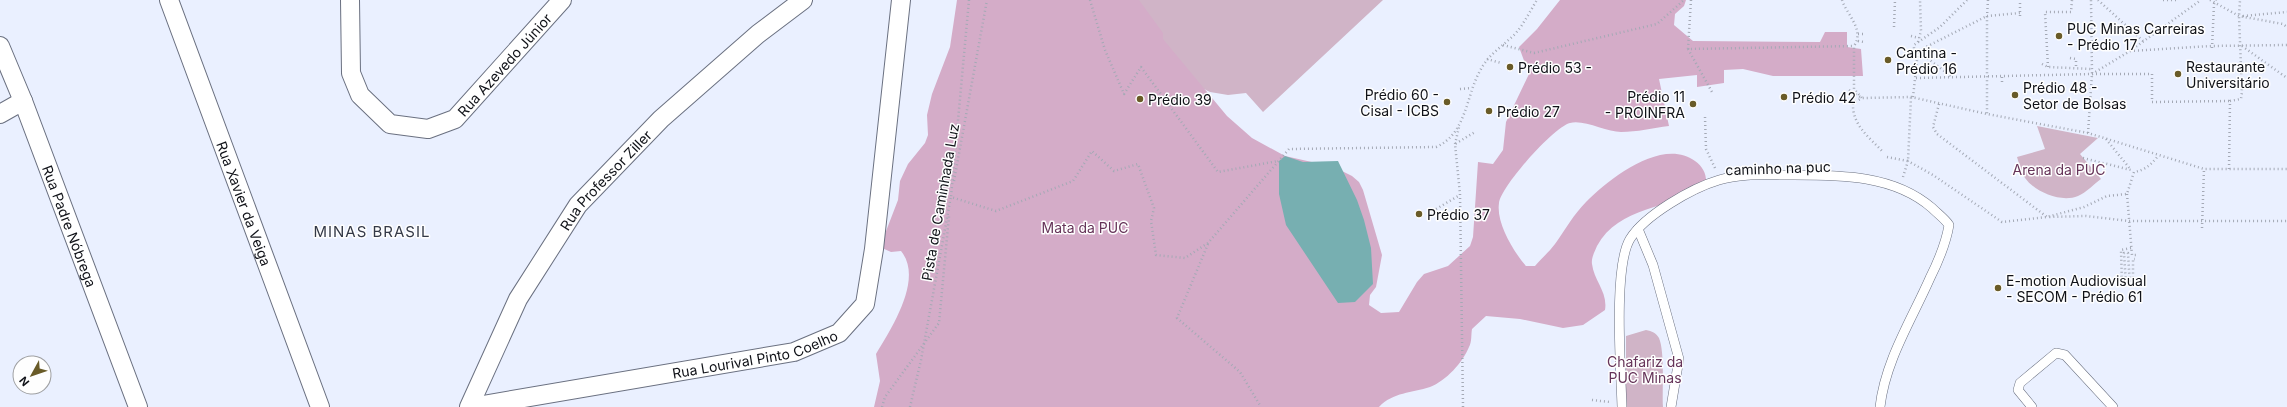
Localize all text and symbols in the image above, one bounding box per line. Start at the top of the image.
street label: Rua Azevedo Júnior [453,9,555,119]
place label: PUC Minas Carreiras - Prédio 17 [2067,20,2205,53]
marker: PUC Minas Carreiras - Prédio 17 [2054,31,2064,41]
place label: Cantina - Prédio 16 [1896,44,1957,77]
marker: Cantina - Prédio 16 [1883,55,1893,65]
place label: Restaurante Universitário [2186,58,2270,91]
place label: Prédio 53 - [1518,59,1592,76]
marker: Prédio 53 - [1505,62,1515,72]
marker: Restaurante Universitário [2173,69,2183,79]
place label: Prédio 48 - Setor de Bolsas [2023,79,2126,112]
place label: Prédio 60 - Cisal - ICBS [1360,86,1439,119]
place label: Prédio 11 - PROINFRA [1605,88,1685,121]
place label: Prédio 42 [1792,89,1856,106]
marker: Prédio 48 - Setor de Bolsas [2010,90,2020,100]
place label: Prédio 39 [1148,91,1212,108]
marker: Prédio 42 [1779,92,1789,102]
marker: Prédio 39 [1135,94,1145,104]
marker: Prédio 60 - Cisal - ICBS [1442,97,1452,107]
marker: Prédio 11 - PROINFRA [1688,99,1698,109]
place label: Prédio 27 [1497,103,1560,120]
marker: Prédio 27 [1484,106,1494,116]
street label: Pista de Caminhada Luz [918,122,962,282]
street label: Rua Professor Ziller [556,126,655,233]
street label: Rua Xavier da Veiga [214,139,275,268]
street label: caminho na puc [1725,158,1831,178]
park label: Arena da PUC [2013,161,2105,178]
street label: Rua Padre Nóbrega [39,163,101,289]
place label: Prédio 37 [1427,206,1490,223]
marker: Prédio 37 [1414,209,1424,219]
park label: Mata da PUC [1042,219,1128,236]
district label: MINAS BRASIL [313,222,431,241]
place label: E-motion Audiovisual - SECOM - Prédio 61 [2006,272,2146,305]
marker: E-motion Audiovisual - SECOM - Prédio 61 [1993,283,2003,293]
street label: Rua Lourival Pinto Coelho [671,326,840,381]
park label: Chafariz da PUC Minas [1607,353,1683,386]
north arrow [12,355,52,395]
text: N [16,374,32,389]

